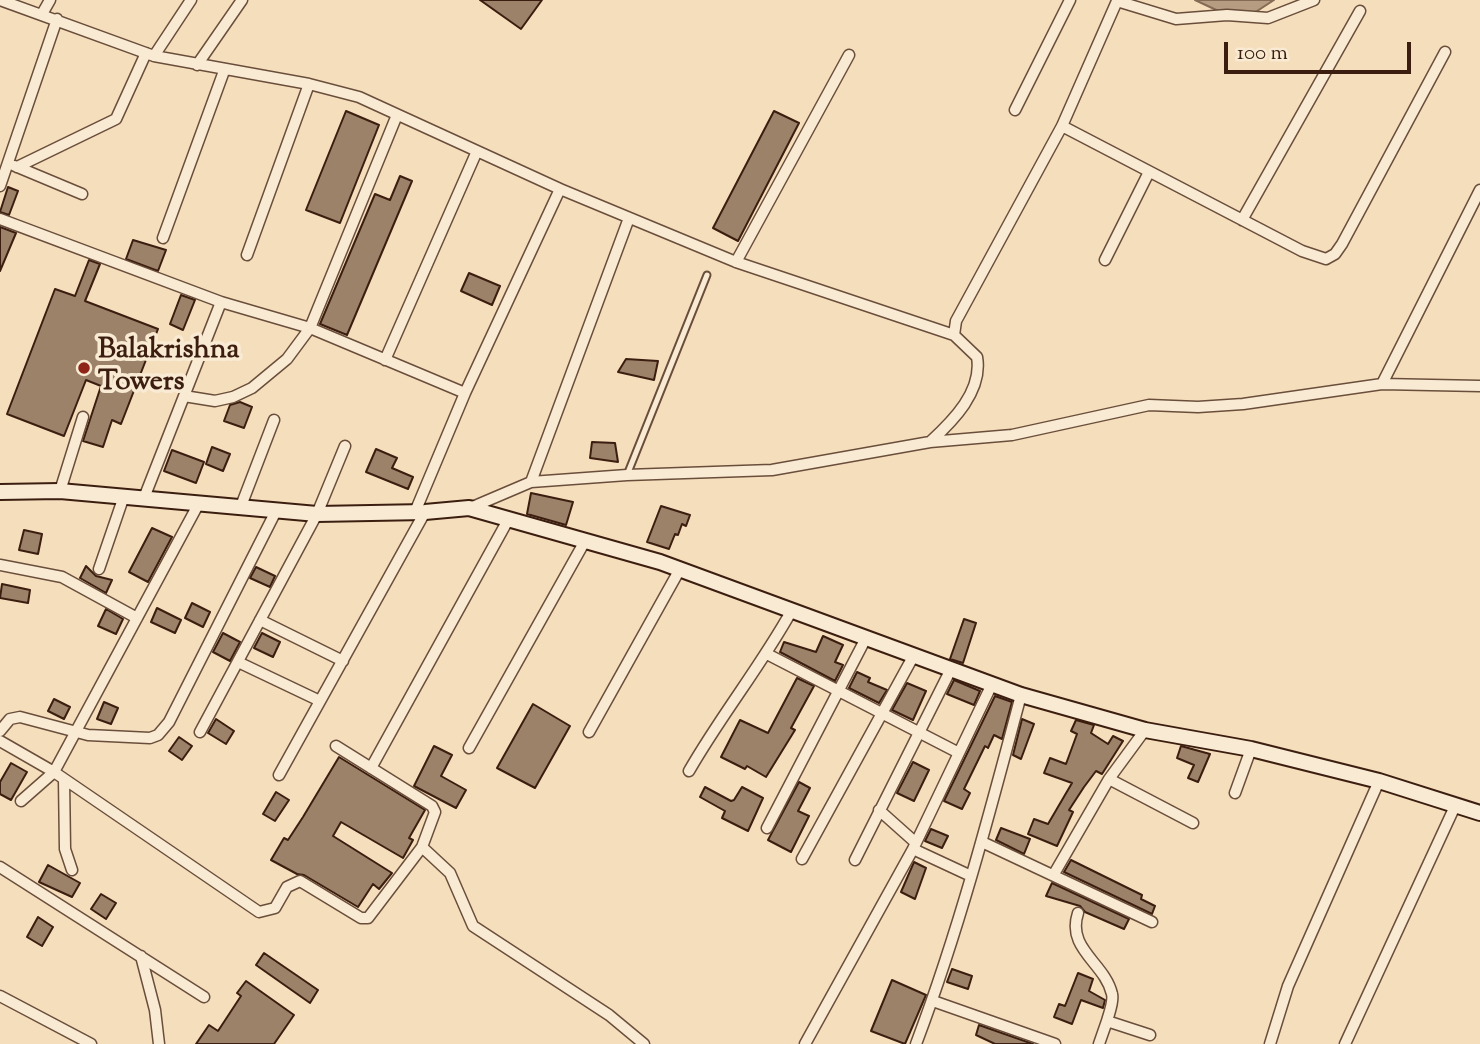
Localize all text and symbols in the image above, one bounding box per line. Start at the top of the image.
scale bar [1228,28,1415,72]
text: 100 m [1237,39,1288,69]
place label: Balakrishna Towers [98,335,239,401]
marker: Balakrishna Towers [76,360,92,376]

